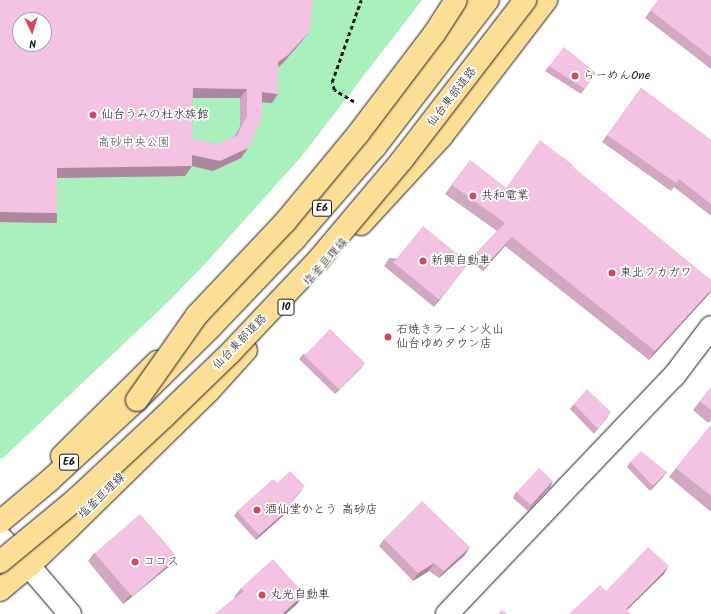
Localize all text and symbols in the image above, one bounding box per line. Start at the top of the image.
north arrow [12,12,52,52]
text: N [29,34,37,52]
street label: 仙台東部道路 [424,64,480,130]
place label: らーめんOne [583,69,650,83]
marker: らーめんOne [570,71,580,81]
place label: 仙台うみの杜水族館 [101,108,209,122]
marker: 仙台うみの杜水族館 [88,110,98,120]
park label: 高砂中央公園 [98,136,170,150]
place label: 共和電業 [481,189,529,203]
marker: 共和電業 [468,191,478,201]
road number: E6 [311,199,333,217]
street label: 塩釜亘理線 [301,235,351,289]
place label: 新興自動車 [431,254,491,268]
marker: 新興自動車 [418,256,428,266]
place label: 東北フカガワ [620,266,692,280]
marker: 東北フカガワ [607,268,617,278]
road number: 10 [277,298,295,316]
street label: 仙台東部道路 [210,311,270,373]
place label: 石焼きラーメン火山 仙台ゆめタウン店 [396,323,504,351]
marker: 石焼きラーメン火山 仙台ゆめタウン店 [383,332,393,342]
road number: E6 [58,453,80,471]
street label: 塩釜亘理線 [75,470,129,522]
place label: 酒仙堂かとう 高砂店 [265,503,378,517]
marker: 酒仙堂かとう 高砂店 [252,505,262,515]
place label: ココス [143,555,179,569]
marker: ココス [130,557,140,567]
place label: 丸光自動車 [270,588,330,602]
marker: 丸光自動車 [257,590,267,600]

